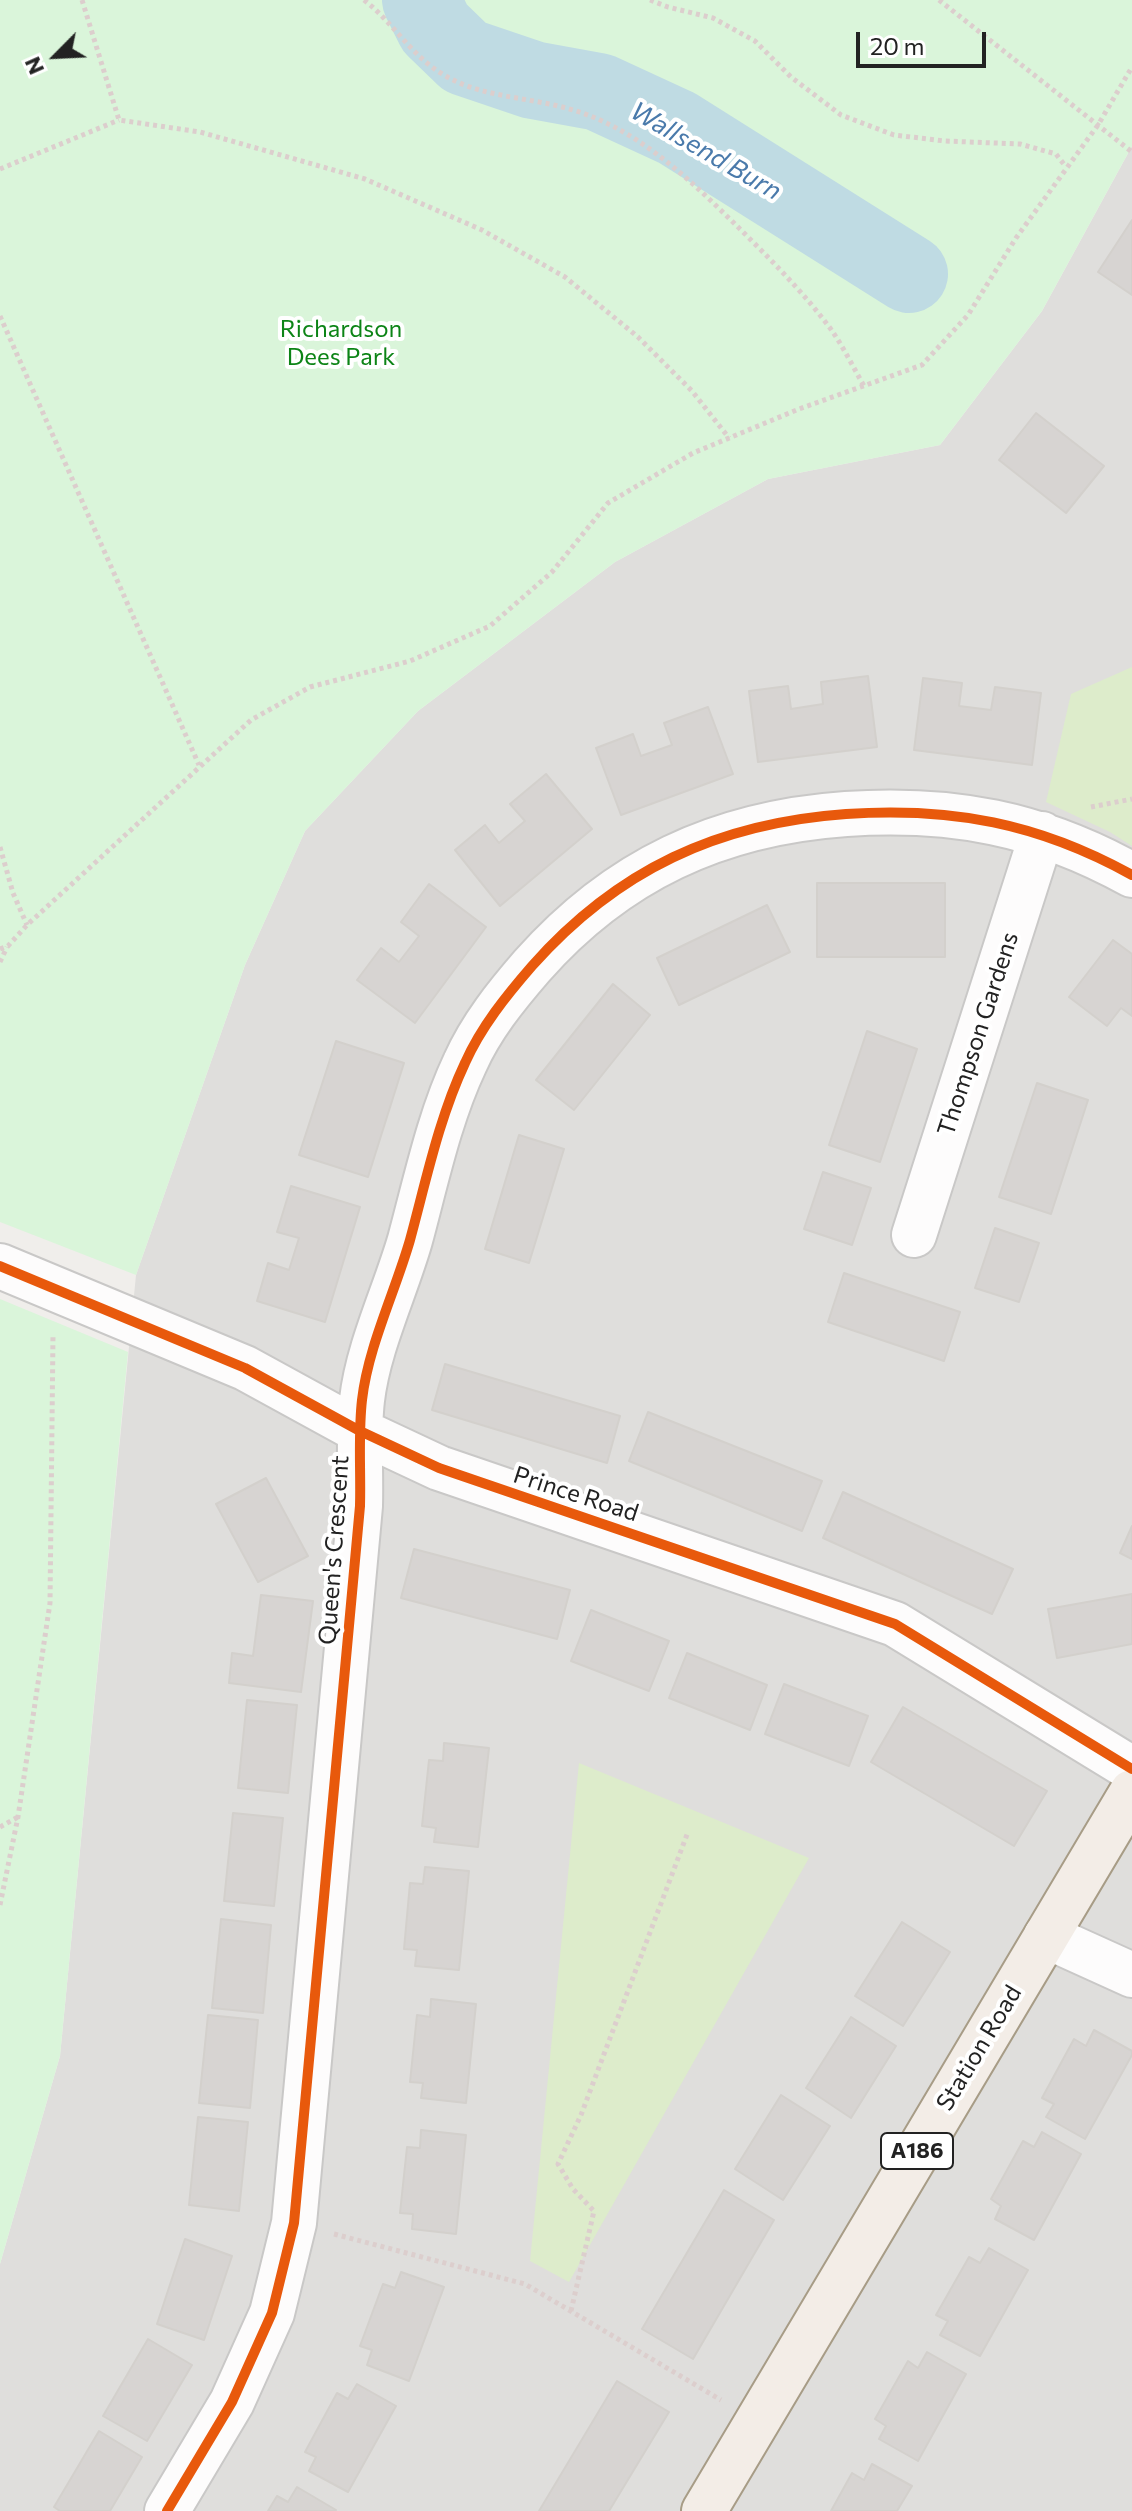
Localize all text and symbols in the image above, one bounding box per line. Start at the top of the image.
north arrow [16,16,96,96]
scale bar [860,16,990,66]
text: 20 m [870,31,924,60]
text: N [18,53,49,79]
water label: Wallsend Burn [625,95,787,207]
park label: Richardson Dees Park [280,315,402,371]
street label: Thompson Gardens [931,929,1025,1139]
street label: Queen's Crescent [313,1454,355,1646]
street label: Prince Road [510,1460,642,1528]
street label: Station Road [930,1980,1028,2116]
road number: A186 [881,2133,953,2169]

